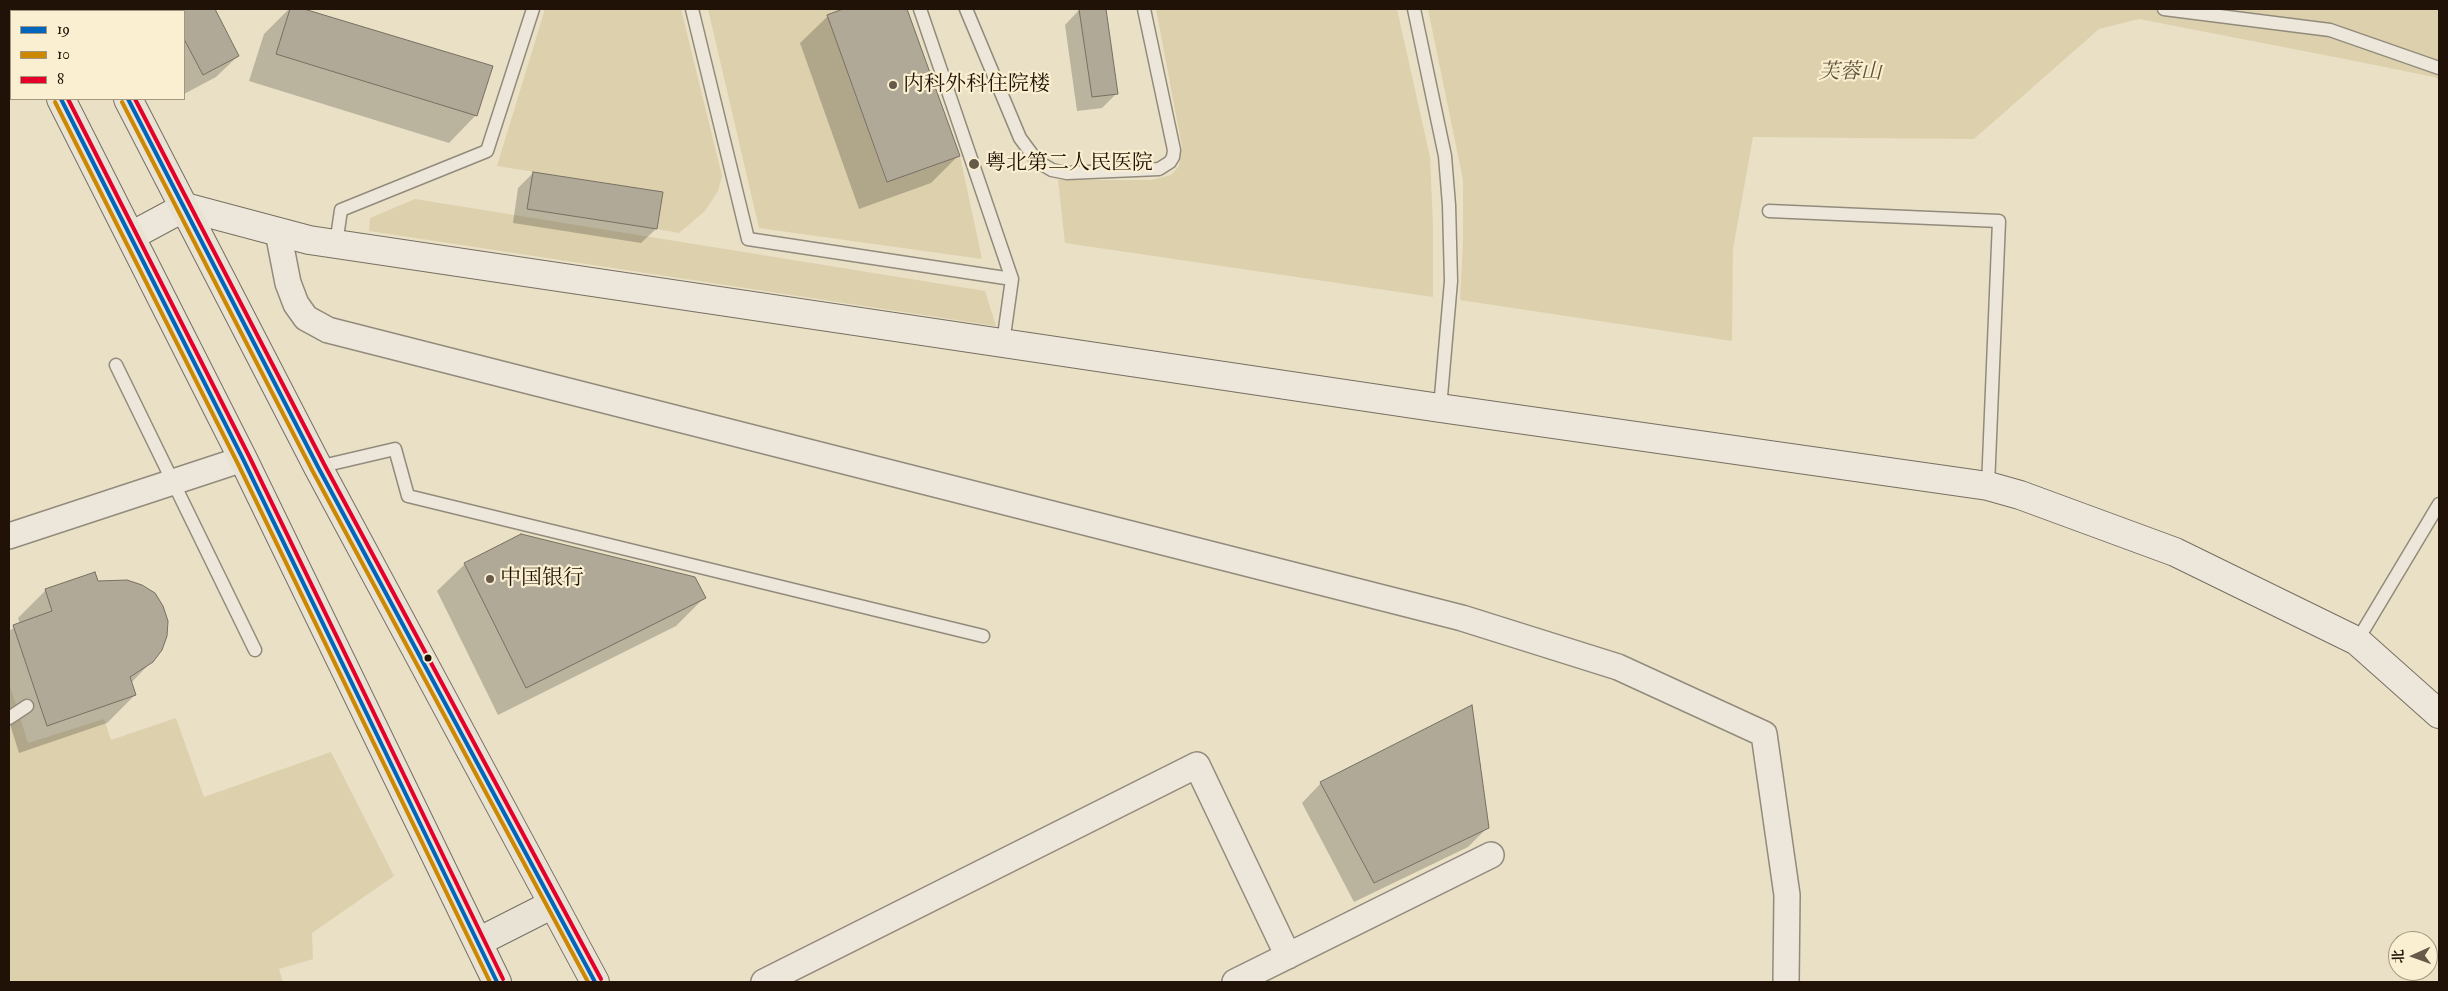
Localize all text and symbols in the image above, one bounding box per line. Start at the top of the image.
legend [10,10,185,100]
text: 19 [57,20,70,39]
text: 10 [57,45,70,64]
park label: 芙蓉山 [1819,60,1881,86]
text: 8 [57,70,64,89]
place label: 内科外科住院楼 [903,72,1050,98]
marker: 内科外科住院楼 [887,79,899,91]
place label: 粤北第二人民医院 [985,151,1153,177]
marker: 粤北第二人民医院 [967,157,981,171]
place label: 中国银行 [500,566,584,592]
marker: 中国银行 [484,573,496,585]
unlabelled marker [423,653,433,663]
north arrow [2388,931,2438,981]
text: 北 [2390,949,2407,964]

